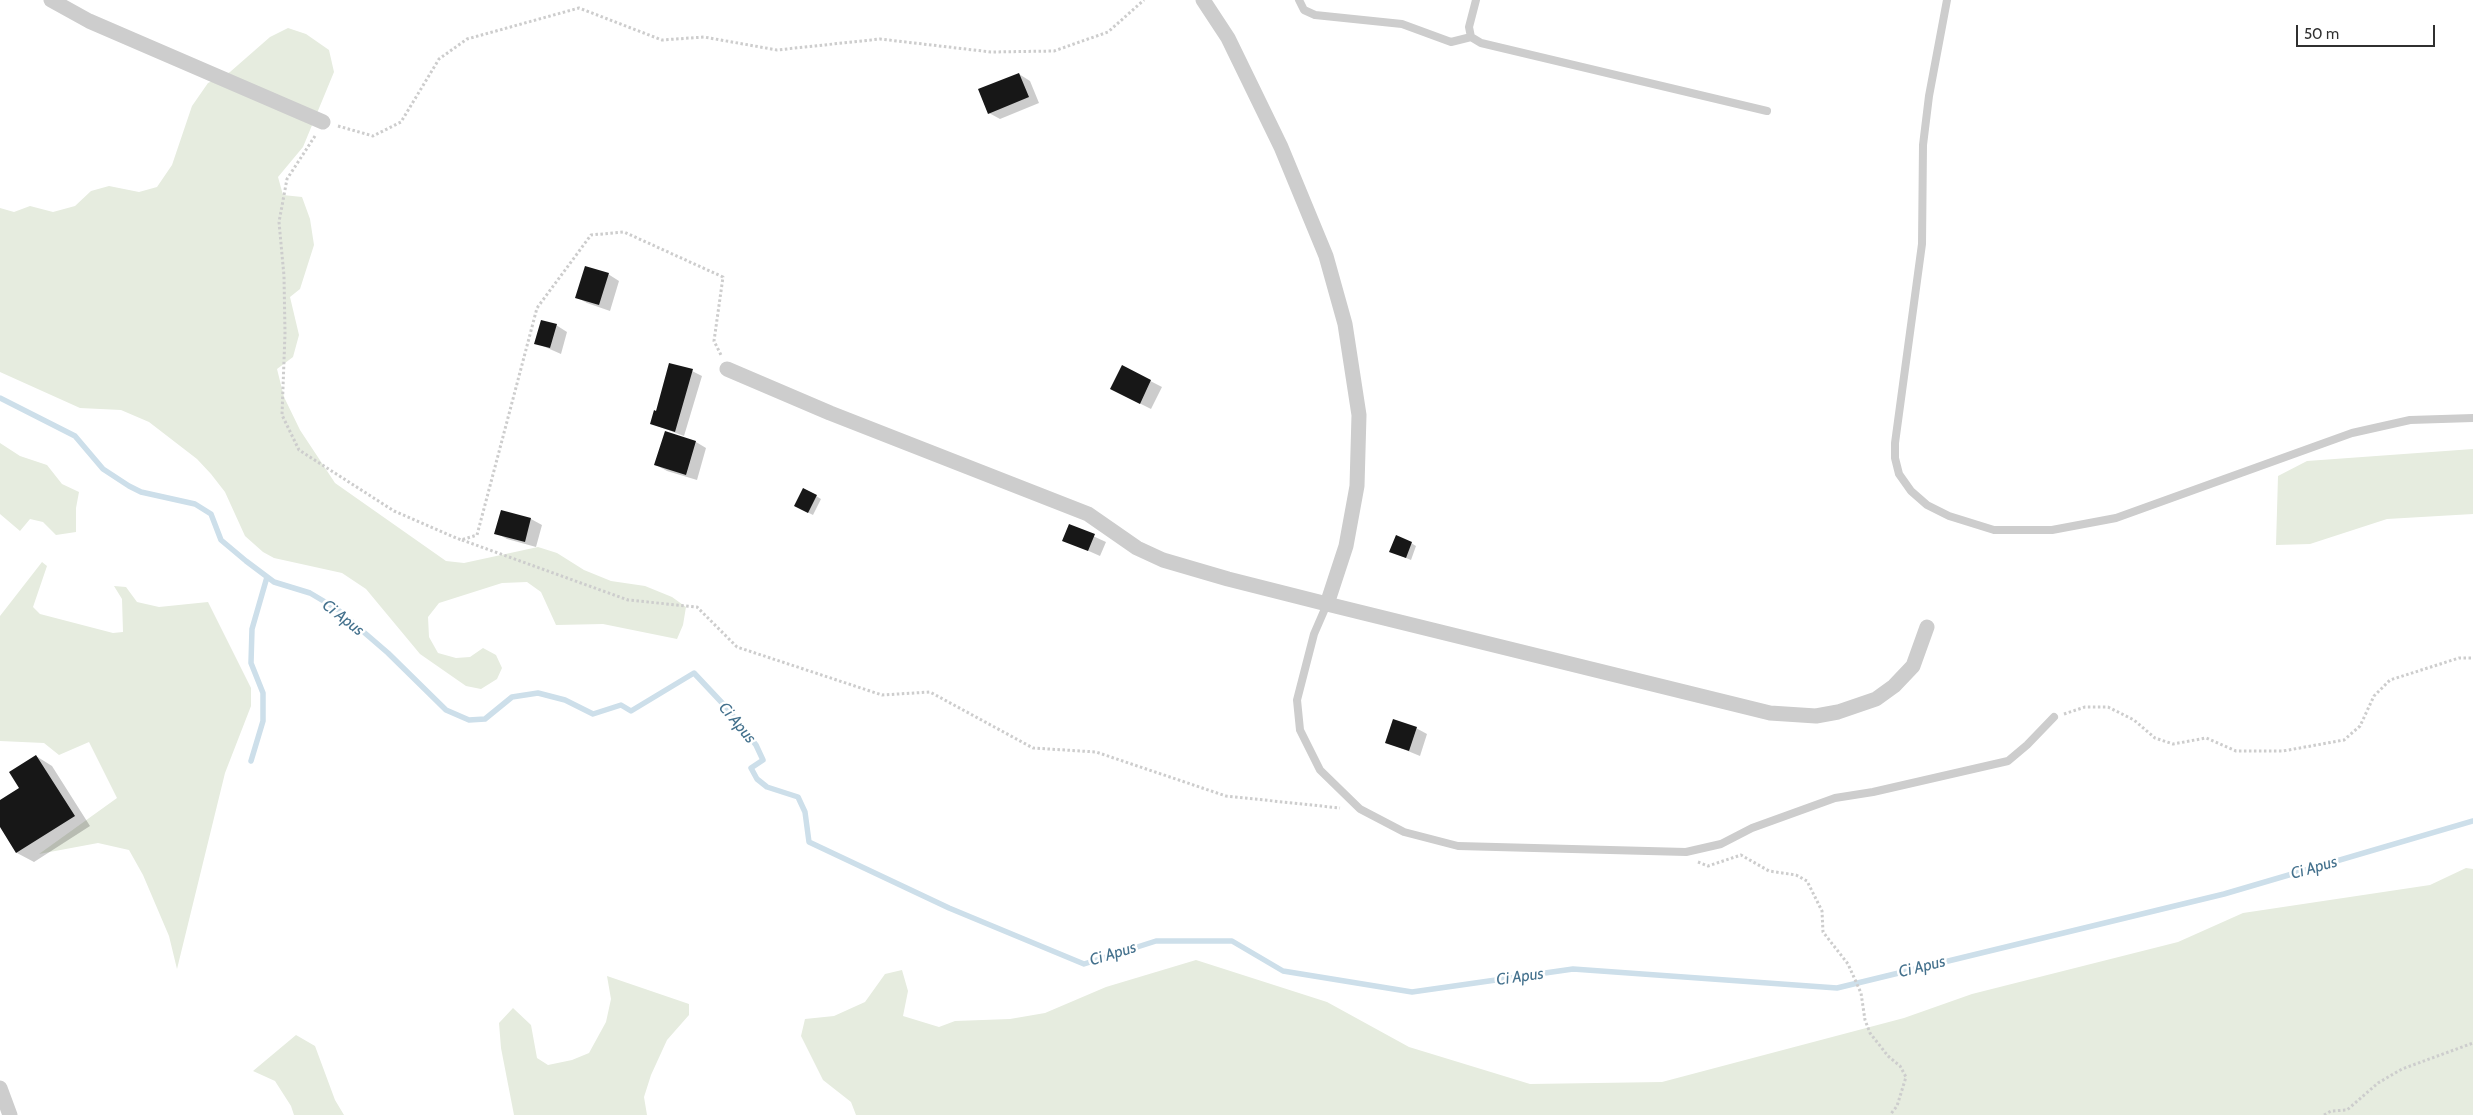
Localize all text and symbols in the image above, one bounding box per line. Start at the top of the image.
scale bar [2298,15,2437,47]
text: 50 m [2304,25,2339,43]
water label: Ci Apus [318,596,368,640]
water label: Ci Apus [714,699,760,747]
water label: Ci Apus [2288,852,2340,884]
water label: Ci Apus [1087,938,1139,970]
water label: Ci Apus [1897,952,1947,982]
water label: Ci Apus [1495,964,1545,990]

